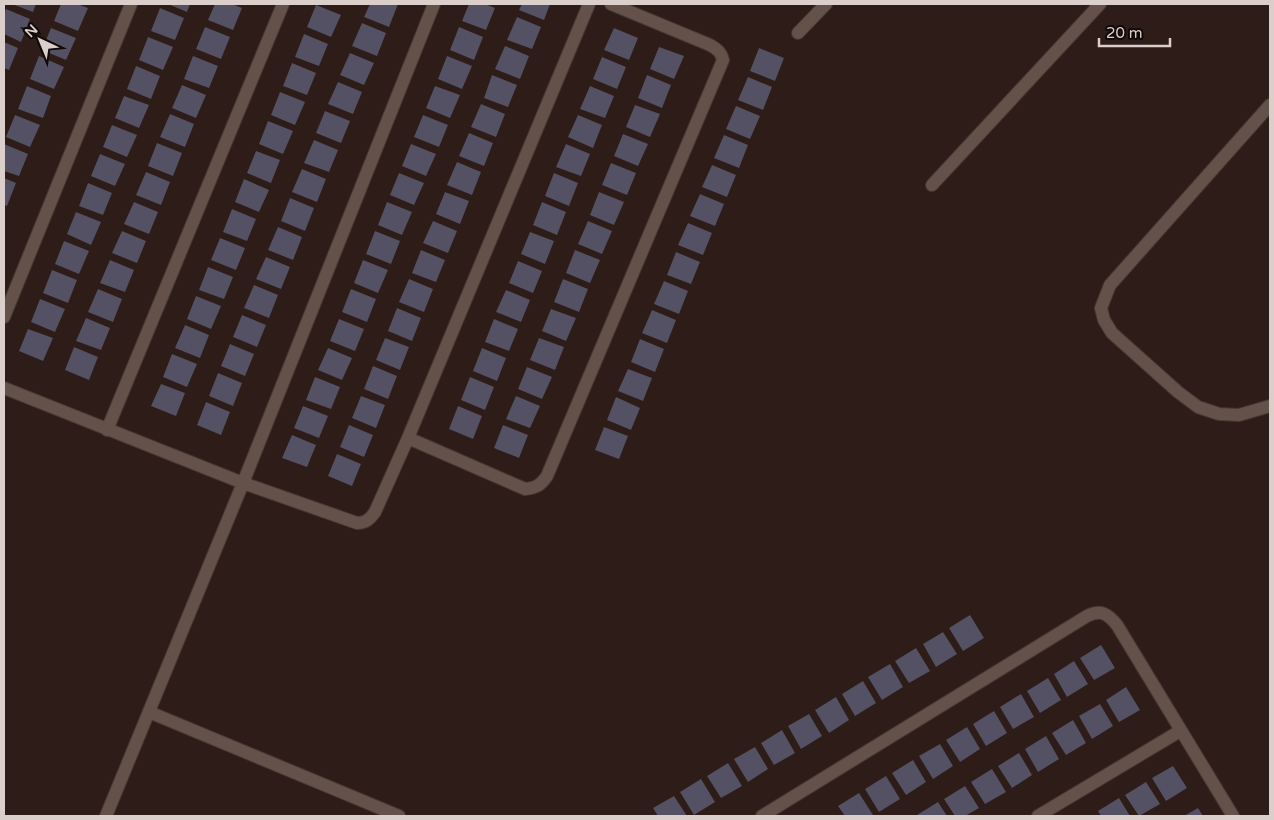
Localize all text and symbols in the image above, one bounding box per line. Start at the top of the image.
north arrow [15,15,65,65]
scale bar [1099,15,1170,47]
text: N [21,21,41,41]
text: 20 m [1106,24,1143,42]

